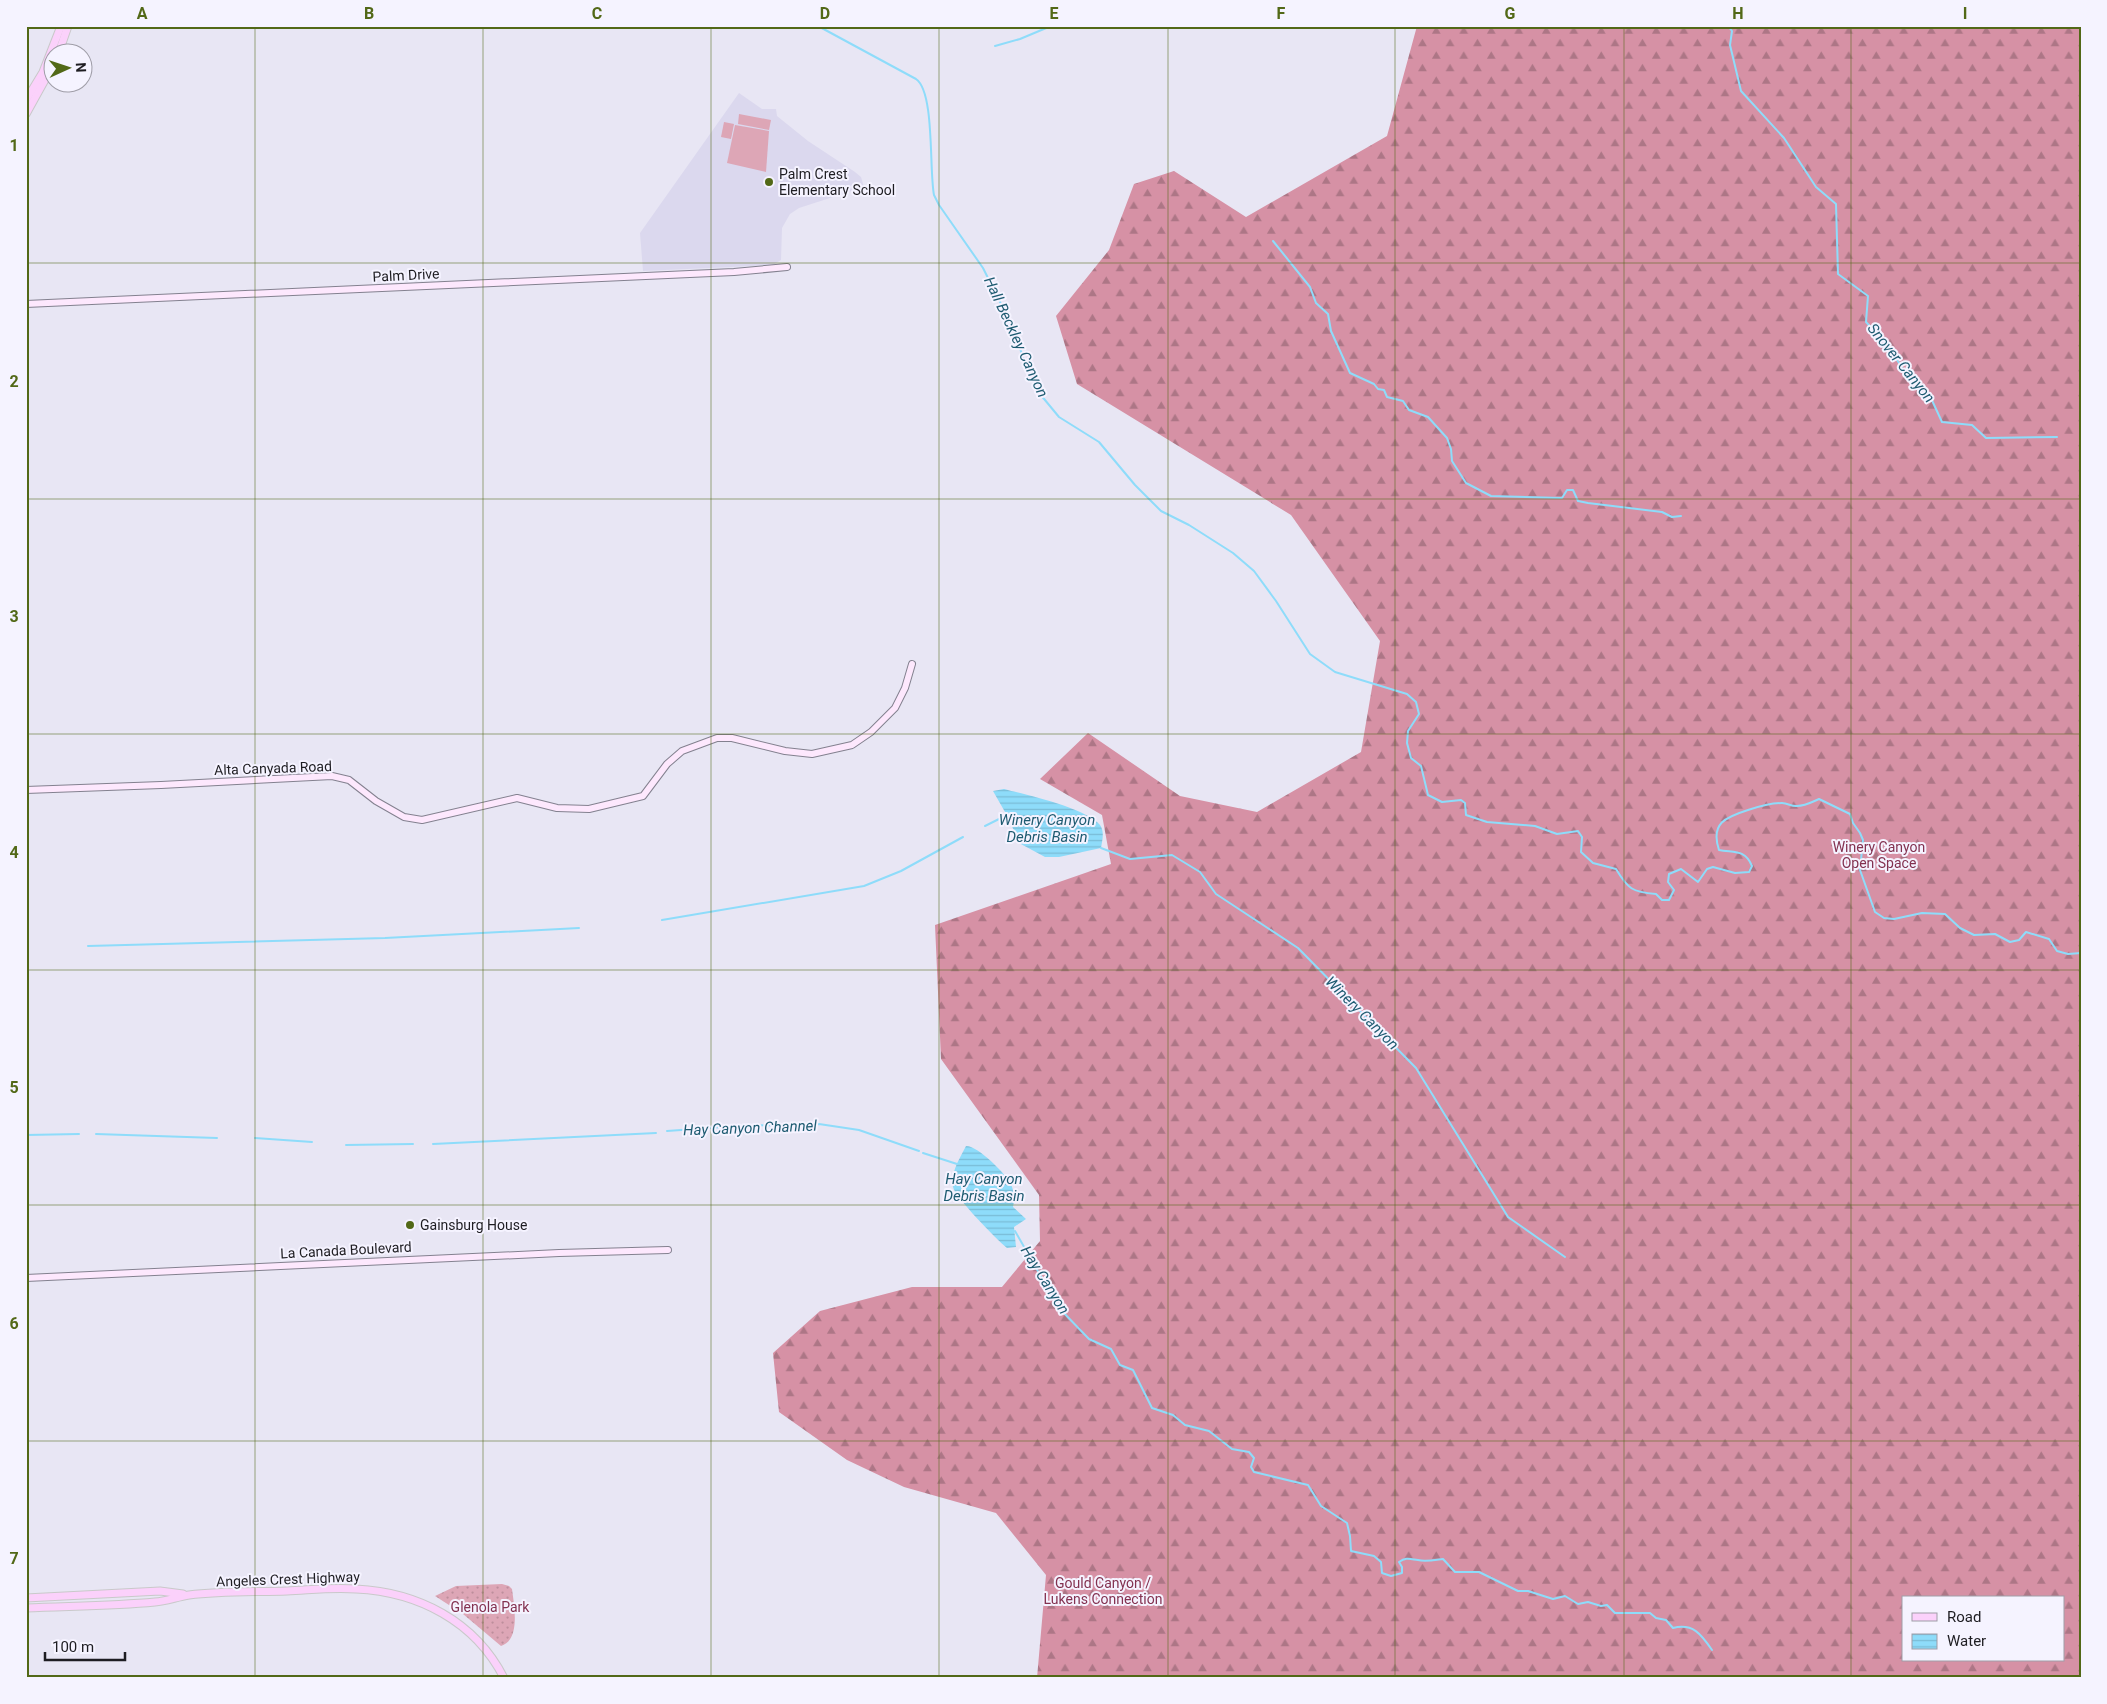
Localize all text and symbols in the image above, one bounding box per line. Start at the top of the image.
text: A [137,4,148,23]
text: B [364,4,374,23]
text: C [592,4,602,23]
text: D [820,4,830,23]
text: E [1050,4,1059,23]
text: F [1277,4,1286,23]
text: G [1505,4,1516,23]
text: H [1732,4,1744,23]
text: I [1963,4,1967,23]
north arrow [42,42,92,92]
text: N [73,62,89,73]
text: 1 [9,136,19,155]
place label: Palm Crest Elementary School [779,166,895,198]
marker: Palm Crest Elementary School [763,176,775,188]
street label: Palm Drive [372,265,440,285]
water label: Hall Beckley Canyon [980,274,1052,400]
water label: Snover Canyon [1864,320,1938,406]
text: 2 [9,372,19,391]
text: 3 [9,607,19,626]
street label: Alta Canyada Road [214,758,332,778]
water label: Winery Canyon Debris Basin [999,811,1095,846]
park label: Winery Canyon Open Space [1833,839,1925,871]
text: 4 [9,843,19,862]
water label: Winery Canyon [1322,973,1402,1053]
text: 5 [9,1078,19,1097]
water label: Hay Canyon Channel [683,1117,818,1139]
water label: Hay Canyon Debris Basin [943,1170,1025,1205]
place label: Gainsburg House [420,1217,527,1233]
marker: Gainsburg House [404,1219,416,1231]
street label: La Canada Boulevard [280,1239,412,1261]
water label: Hay Canyon [1017,1242,1073,1318]
text: 6 [9,1314,19,1333]
text: 7 [9,1549,19,1568]
street label: Angeles Crest Highway [216,1568,360,1590]
park label: Gould Canyon / Lukens Connection [1044,1575,1162,1607]
legend [1902,1596,2064,1662]
park label: Glenola Park [451,1599,530,1615]
text: Road [1947,1608,1981,1626]
scale bar [45,1629,125,1661]
text: Water [1947,1632,1986,1650]
text: 100 m [52,1638,94,1656]

